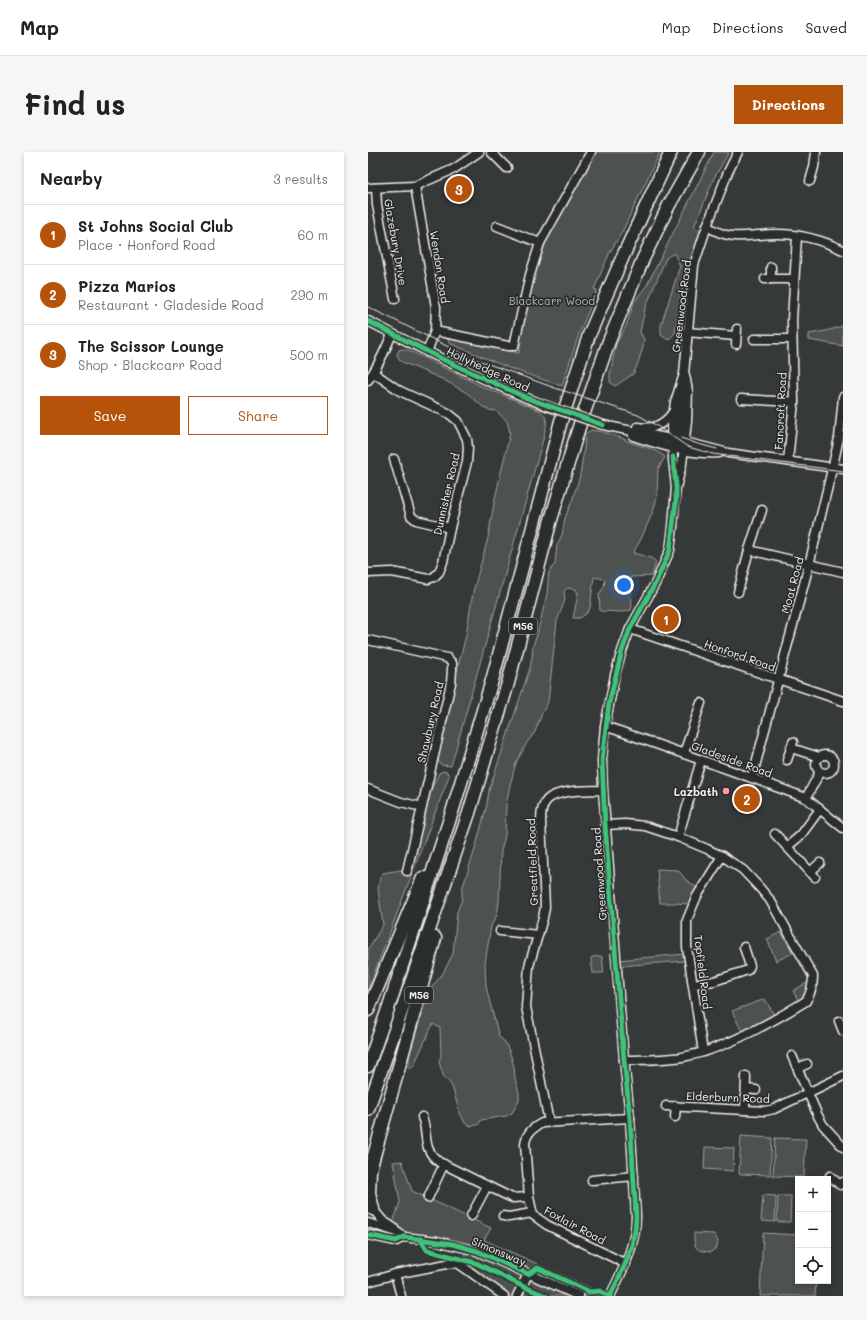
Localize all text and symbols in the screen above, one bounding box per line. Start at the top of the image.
text: Map [20,15,59,40]
text: Map [662,18,690,37]
text: Directions [712,18,783,37]
text: Saved [805,18,847,37]
button: Directions [734,85,843,124]
text: Find us [24,86,125,122]
text: Nearby [40,167,102,189]
text: 3 results [273,170,328,187]
pin: 3 [446,174,472,204]
street label: Glazebury Drive [381,198,411,287]
text: St Johns Social Club [78,216,233,236]
text: 1 [50,226,56,243]
text: 60 m [298,226,328,243]
street label: Wendon Road [427,230,453,304]
text: Place · Honford Road [78,236,215,253]
street label: Greenwood Road [668,259,694,353]
text: Pizza Marios [78,276,176,296]
text: 2 [49,286,57,303]
text: 290 m [291,286,328,303]
park label: Blackcarr Wood [509,293,595,308]
text: Restaurant · Gladeside Road [78,296,264,313]
text: The Scissor Lounge [78,336,224,356]
street label: Hollyhedge Road [444,343,532,395]
text: 3 [49,346,57,363]
text: 500 m [290,346,328,363]
text: Shop · Blackcarr Road [78,356,222,373]
street label: Fancroft Road [770,372,790,450]
button: Save [40,396,180,435]
button: Share [188,396,328,435]
street label: Dunnisher Road [429,451,463,537]
street label: Moat Road [777,555,807,615]
your location [614,575,634,595]
pin: 1 [653,604,679,634]
road number: M56 [509,618,537,634]
street label: Honford Road [702,636,778,674]
street label: Shawbury Road [413,680,447,764]
street label: Gladeside Road [690,737,775,781]
place label: Lazbath [674,784,718,799]
pin: 2 [734,784,760,814]
marker: Lazbath [721,786,731,796]
street label: Greatfield Road [523,818,541,906]
street label: Greenwood Road [588,827,610,921]
street label: Topfield Road [691,934,715,1010]
road number: M56 [405,987,433,1003]
street label: Elderburn Road [686,1088,770,1106]
map controls [795,1176,831,1284]
button: + [795,1176,831,1212]
street label: Foxlair Road [542,1202,608,1248]
button: − [795,1212,831,1248]
street label: Simonsway [470,1233,529,1269]
button: locate [795,1248,831,1284]

